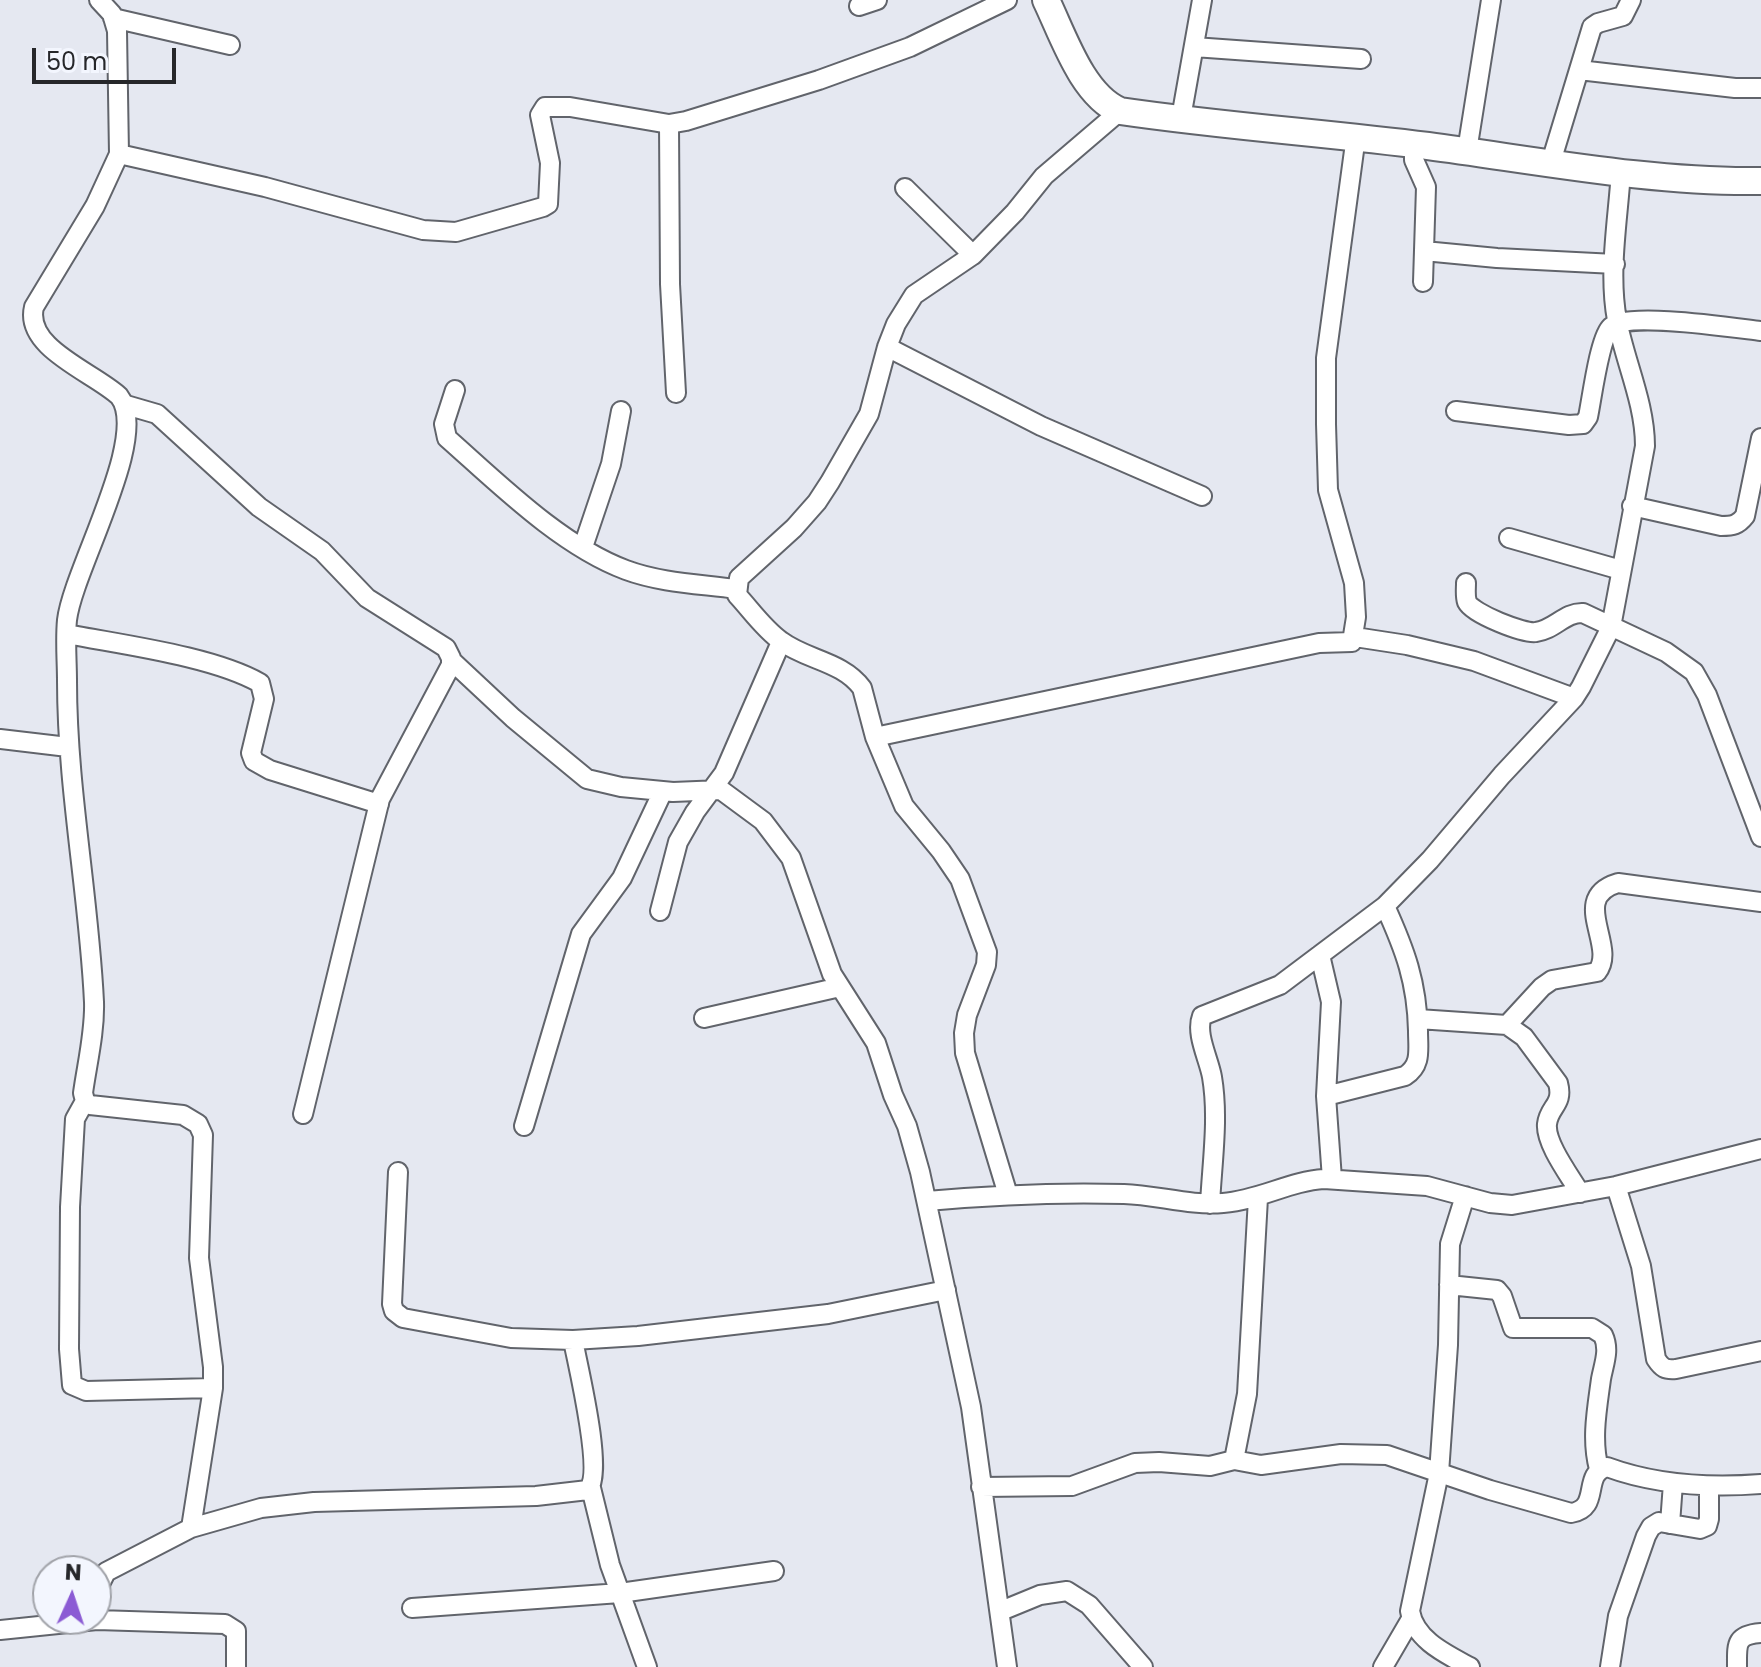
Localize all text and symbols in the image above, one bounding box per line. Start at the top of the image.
scale bar [36,32,180,82]
text: 50 m [46,45,107,78]
north arrow [32,1555,112,1635]
text: N [64,1557,82,1588]

